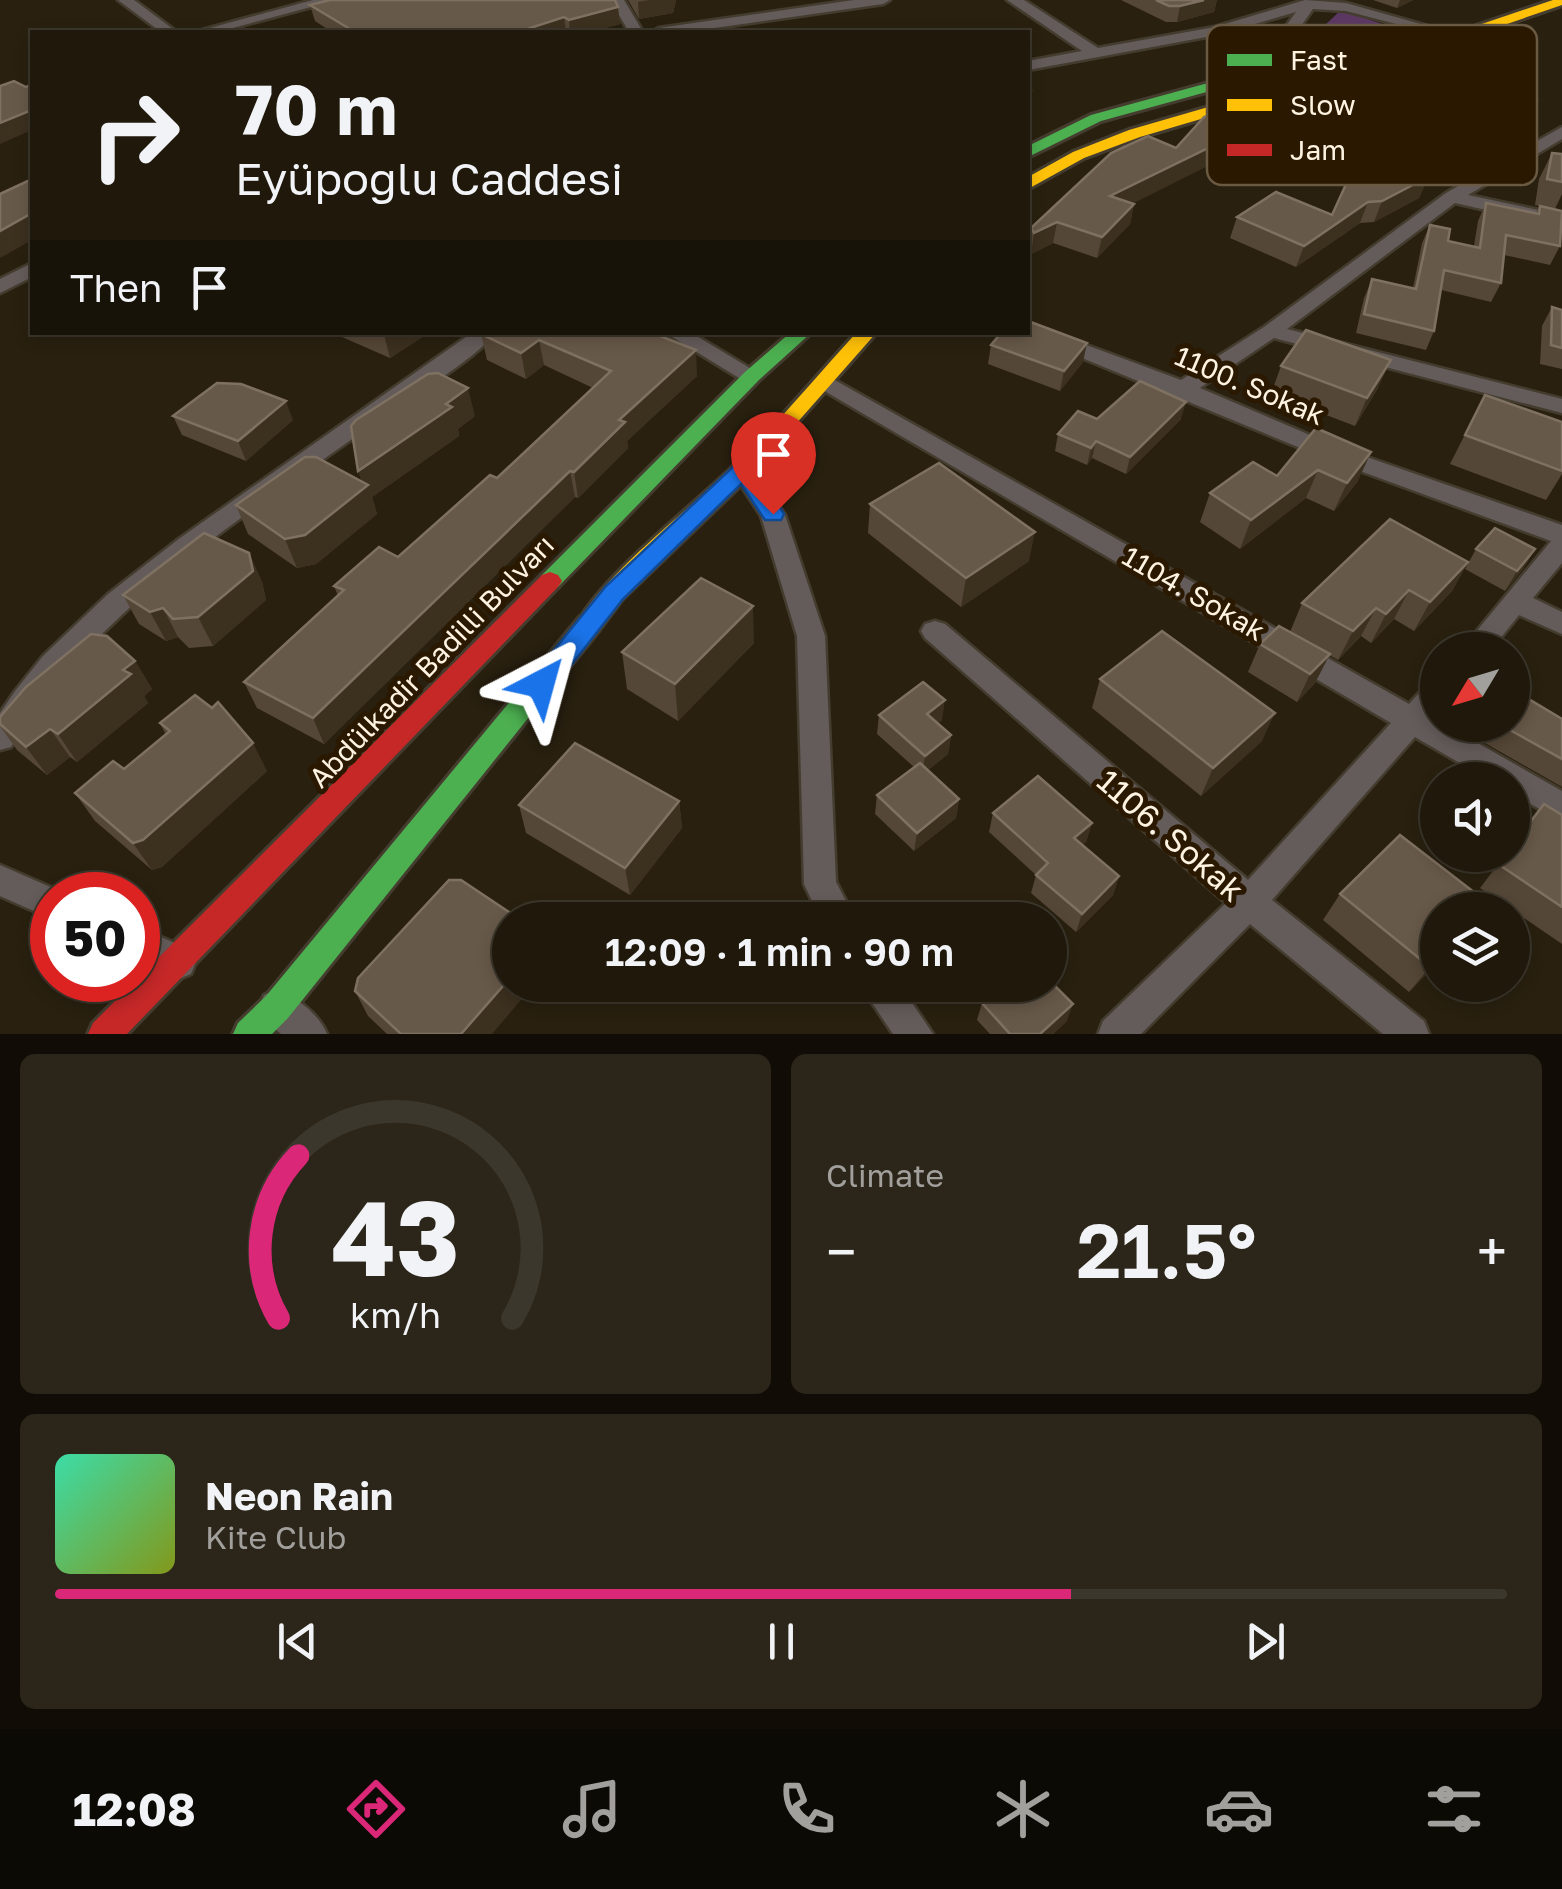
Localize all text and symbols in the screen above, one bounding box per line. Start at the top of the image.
legend [1207,25,1537,185]
text: Fast [1290,43,1348,76]
text: 70 m [235,66,397,150]
icon: right [70,70,200,200]
text: Slow [1290,88,1356,121]
text: Jam [1290,133,1346,166]
text: Eyüpoğlu Caddesi [235,151,623,205]
icon: arrive [182,260,237,315]
text: Then [70,265,162,310]
street label: 1100. Sokak [1170,339,1330,431]
pin [731,412,816,515]
icon: arrive [746,427,801,482]
street label: Abdülkadir Badilli Bulvarı [302,528,560,794]
street label: 1104. Sokak [1117,539,1271,647]
position arrow [489,632,593,736]
north arrow [1420,632,1530,742]
map controls [1420,632,1530,1002]
street label: 1106. Sokak [1090,761,1252,909]
button: sound [1420,762,1530,872]
speed limit sign: 50 [30,872,160,1002]
button: layers [1420,892,1530,1002]
text: 12:09 · 1 min · 90 m [605,929,954,974]
text: Climate [826,1156,944,1194]
text: 43 [331,1174,460,1299]
text: 21.5° [1076,1204,1257,1295]
text: − [826,1218,856,1284]
text: + [1477,1218,1507,1284]
text: km/h [350,1293,441,1336]
text: Neon Rain [205,1473,393,1518]
text: Kite Club [205,1518,346,1556]
icon: previous [270,1614,325,1669]
icon: pause [754,1614,809,1669]
icon: next [1238,1614,1293,1669]
icon: directions [341,1774,411,1844]
icon: music [557,1774,627,1844]
icon: phone [772,1774,842,1844]
icon: climate [988,1774,1058,1844]
icon: car [1204,1774,1274,1844]
icon: filters [1419,1774,1489,1844]
text: 12:08 [73,1782,196,1836]

